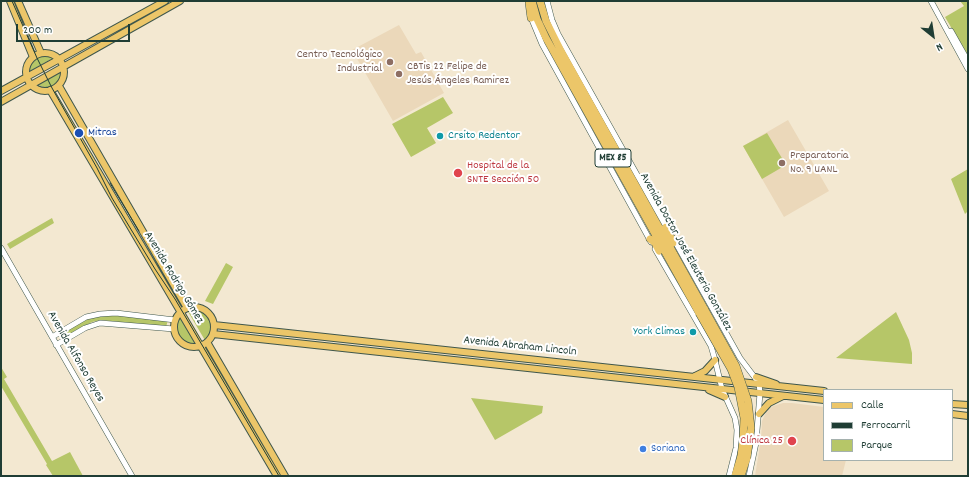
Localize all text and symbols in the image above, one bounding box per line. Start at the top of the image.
scale bar [18,16,132,42]
north arrow [913,16,953,56]
text: 200 m [23,22,52,39]
text: N [933,38,945,55]
place label: Centro Tecnológico Industrial [297,48,382,76]
marker: Centro Tecnológico Industrial [385,57,395,67]
place label: CBTis 22 Felipe de Jesús Ángeles Ramirez [407,60,509,88]
marker: CBTis 22 Felipe de Jesús Ángeles Ramirez [394,69,404,79]
place label: Mitras [88,126,117,140]
marker: Mitras [73,127,85,139]
place label: Crsito Redentor [448,129,520,143]
marker: Crsito Redentor [435,131,445,141]
road number: MEX 85 [595,149,631,167]
place label: Preparatoria No. 9 UANL [790,149,848,177]
marker: Preparatoria No. 9 UANL [777,158,787,168]
place label: Hospital de la SNTE Sección 50 [467,159,539,187]
marker: Hospital de la SNTE Sección 50 [452,167,464,179]
street label: Avenida Doctor José Eleuterio González [636,171,734,333]
street label: Avenida Rodrigo Gómez [140,229,206,327]
street label: Avenida Alfonso Reyes [43,309,107,405]
place label: York Climas [633,325,685,339]
marker: York Climas [688,327,698,337]
street label: Avenida Abraham Lincoln [463,334,577,360]
legend [823,389,953,461]
text: Calle [861,397,884,414]
text: Ferrocarril [861,417,910,434]
place label: Clínica 25 [740,434,783,448]
marker: Clínica 25 [786,435,798,447]
text: Parque [861,437,892,454]
place label: Soriana [651,442,685,456]
marker: Soriana [638,444,648,454]

